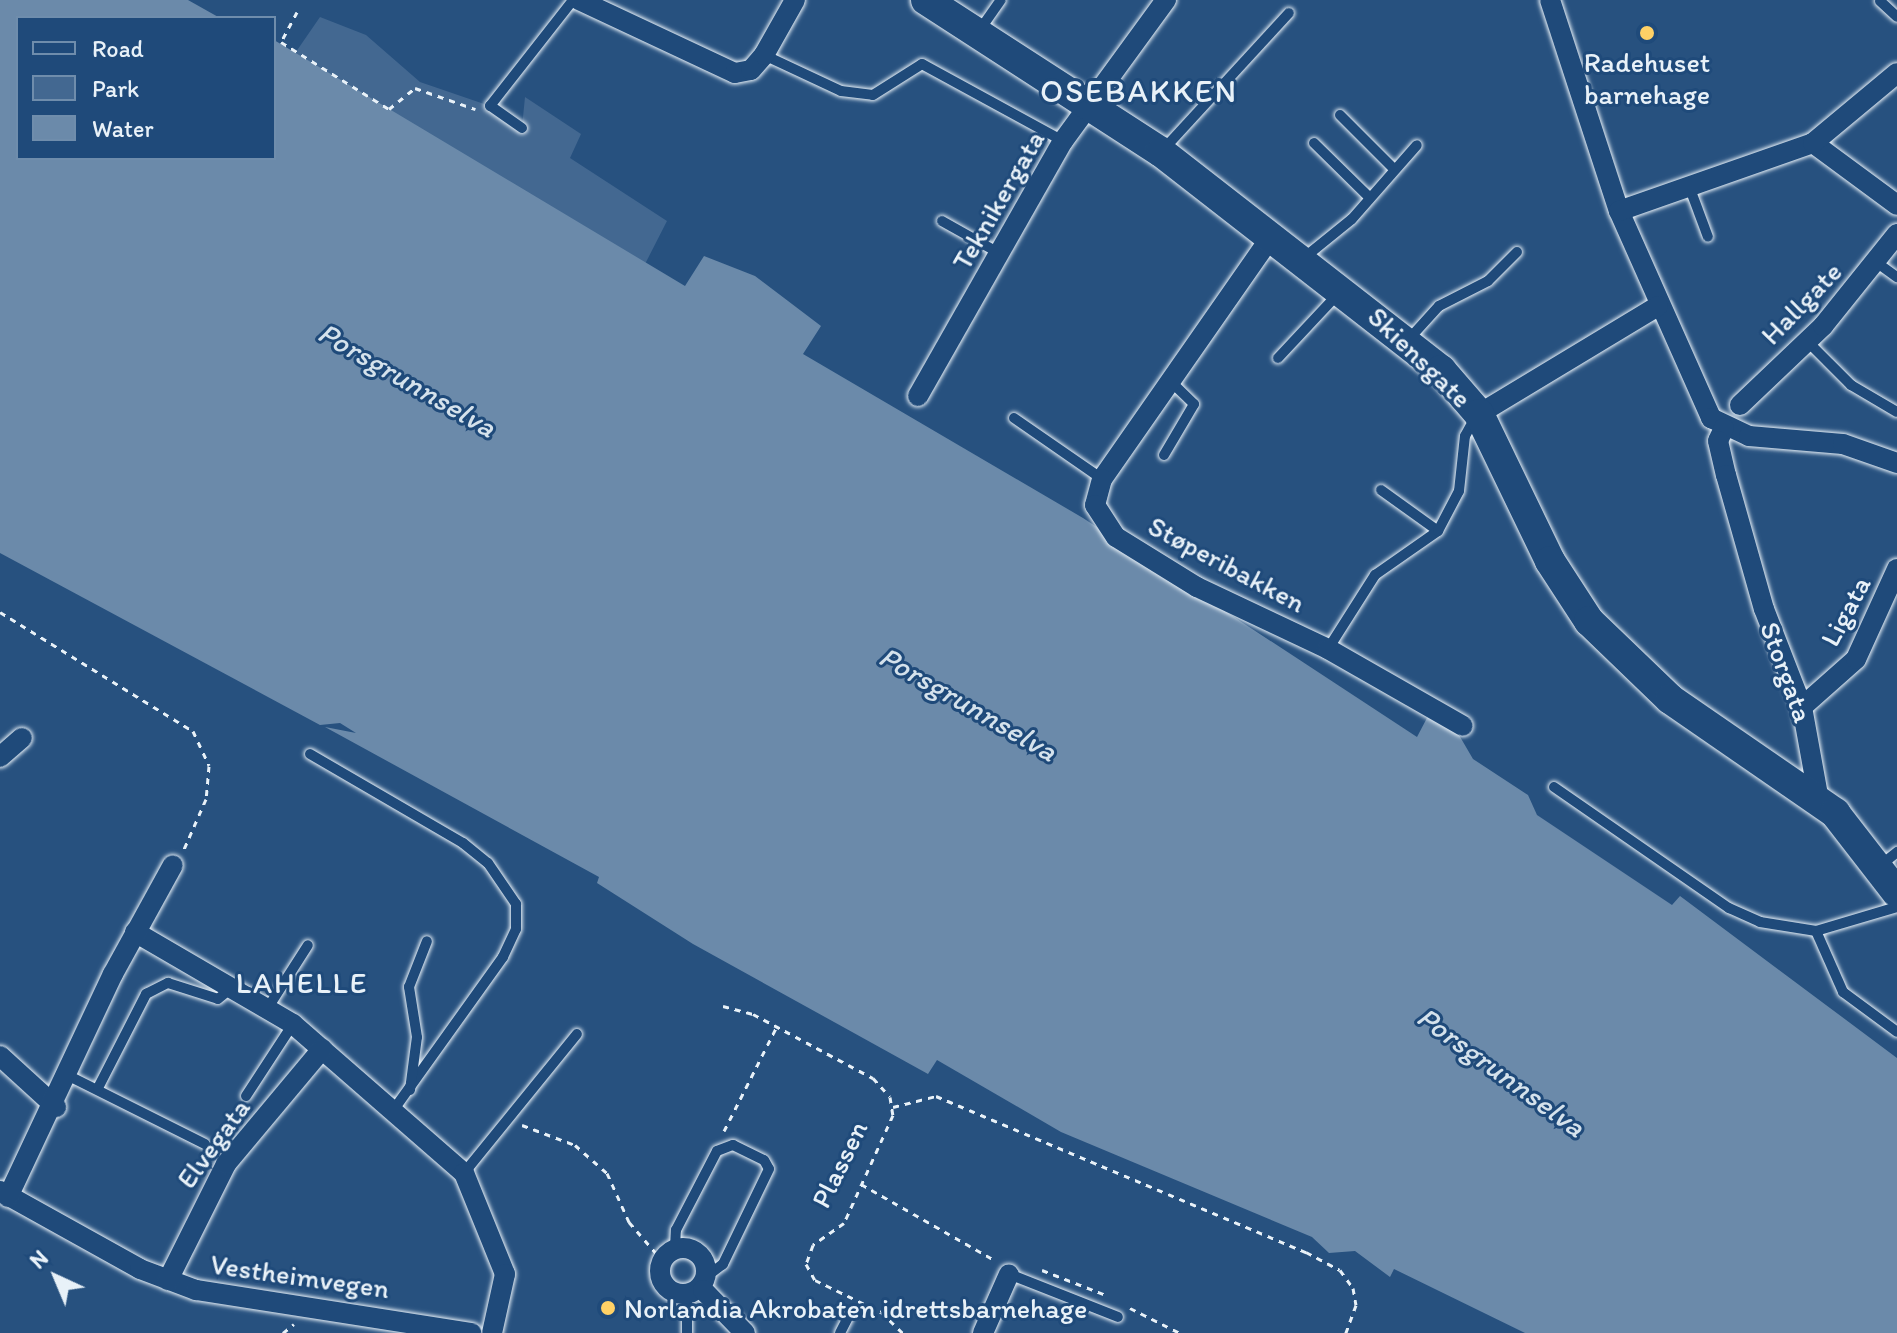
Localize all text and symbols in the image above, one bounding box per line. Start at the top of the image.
legend [16,16,276,160]
marker: Radehuset barnehage [1638,24,1656,42]
text: Road [92,34,144,63]
place label: Radehuset barnehage [1584,45,1710,111]
district label: OSEBAKKEN [1040,72,1238,110]
text: Park [92,74,139,103]
text: Water [92,114,154,143]
street label: Teknikergata [945,124,1051,276]
street label: Hallgate [1753,255,1849,351]
street label: Skiensgate [1361,299,1479,415]
water label: Porsgrunnselva [312,315,502,445]
street label: Støperibakken [1143,509,1311,619]
street label: Ligata [1813,570,1877,652]
street label: Storgata [1753,617,1821,727]
water label: Porsgrunnselva [873,639,1063,769]
district label: LAHELLE [236,965,368,1001]
water label: Porsgrunnselva [1410,999,1592,1145]
street label: Elvegata [169,1092,257,1194]
street label: Plassen [804,1115,874,1213]
north arrow [16,1237,96,1317]
text: N [24,1245,54,1274]
street label: Vestheimvegen [208,1247,392,1305]
place label: Norlandia Akrobaten idrettsbarnehage [624,1291,1085,1325]
marker: Norlandia Akrobaten idrettsbarnehage [599,1299,617,1317]

